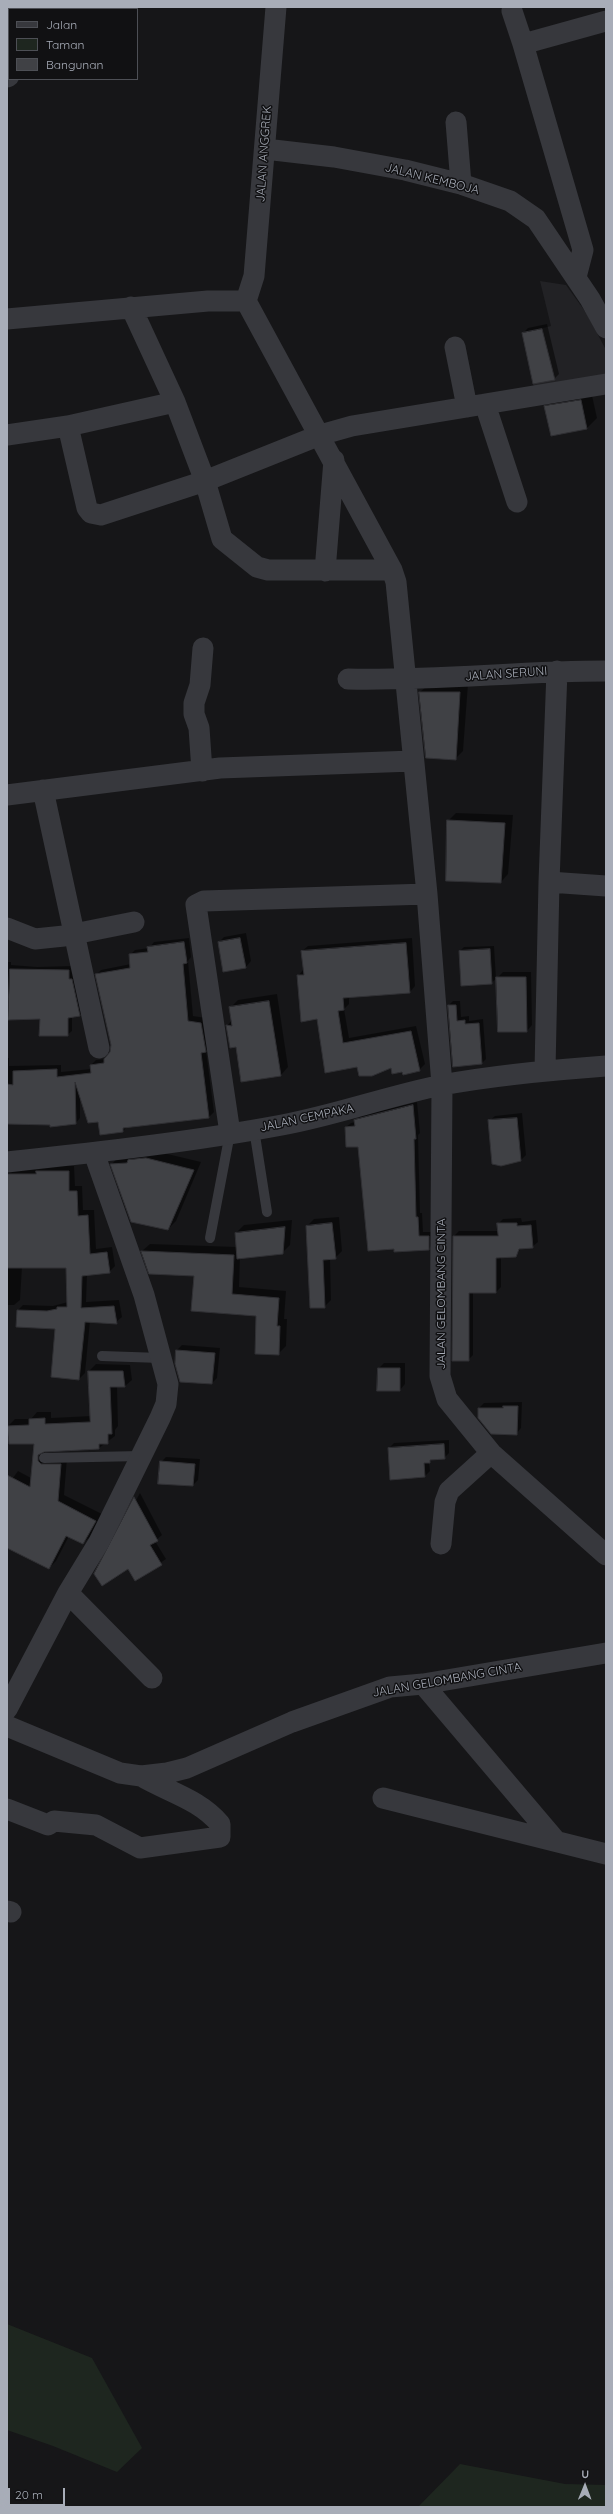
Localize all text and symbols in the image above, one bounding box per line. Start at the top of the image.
legend [8,8,138,80]
text: Jalan [46,17,77,32]
text: Taman [46,37,84,52]
text: Bangunan [46,57,103,72]
street label: JALAN ANGGREK [253,105,275,203]
street label: JALAN KEMBOJA [383,160,481,198]
street label: JALAN SERUNI [464,664,548,684]
street label: JALAN CEMPAKA [259,1101,355,1135]
street label: JALAN GELOMBANG CINTA [434,1218,448,1370]
street label: JALAN GELOMBANG CINTA [371,1660,523,1700]
north arrow [565,2466,605,2506]
text: U [581,2467,589,2481]
scale bar [10,2480,67,2506]
text: 20 m [15,2487,43,2502]

